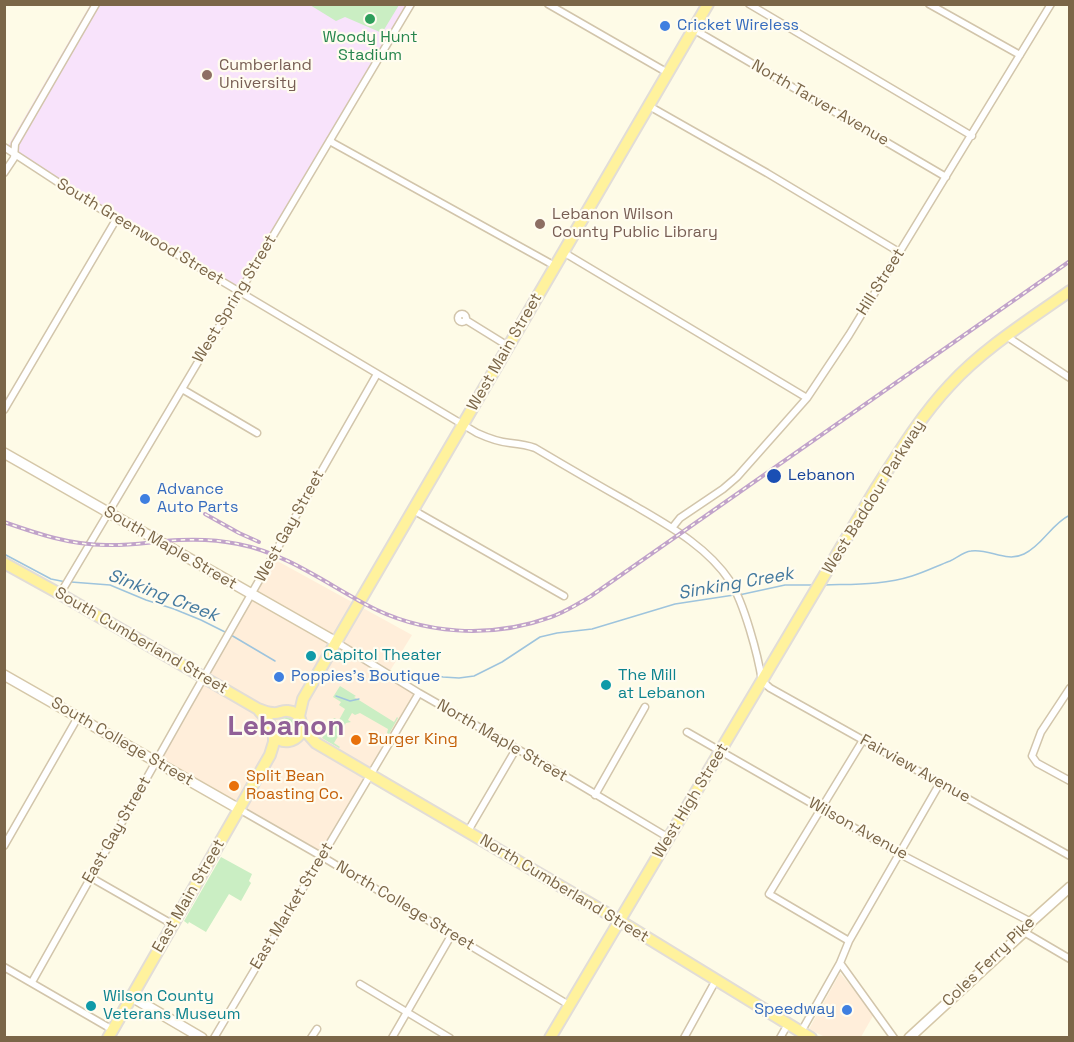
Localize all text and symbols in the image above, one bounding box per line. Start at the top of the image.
marker: Woody Hunt Stadium [363,12,377,26]
place label: Cricket Wireless [677,16,799,36]
marker: Cricket Wireless [658,19,672,33]
place label: Woody Hunt Stadium [323,28,417,66]
place label: Cumberland University [219,56,312,94]
street label: North Tarver Avenue [748,56,892,150]
marker: Cumberland University [200,68,214,82]
street label: South Greenwood Street [53,174,227,290]
place label: Lebanon Wilson County Public Library [552,205,718,243]
marker: Lebanon Wilson County Public Library [533,217,547,231]
street label: West Spring Street [189,231,281,367]
street label: Hill Street [853,245,909,319]
street label: West Main Street [463,290,547,414]
street label: West Baddour Parkway [819,417,929,577]
place label: Lebanon [788,466,855,486]
street label: West Gay Street [251,467,329,585]
marker: Lebanon [765,467,783,485]
place label: Advance Auto Parts [157,480,238,518]
marker: Advance Auto Parts [138,492,152,506]
street label: South Maple Street [100,502,240,594]
water label: Sinking Creek [677,563,795,605]
water label: Sinking Creek [105,565,221,627]
street label: South Cumberland Street [51,584,231,698]
place label: Capitol Theater [323,646,442,666]
marker: Capitol Theater [304,649,318,663]
place label: The Mill at Lebanon [618,666,705,704]
place label: Poppies's Boutique [291,667,440,687]
marker: Poppies's Boutique [272,670,286,684]
marker: The Mill at Lebanon [599,678,613,692]
street label: South College Street [47,693,197,791]
street label: North Maple Street [433,696,571,786]
district label: Lebanon [227,710,345,744]
place label: Burger King [368,730,458,750]
street label: Fairview Avenue [857,731,973,807]
marker: Burger King [349,733,363,747]
street label: West High Street [649,740,733,862]
place label: Split Bean Roasting Co. [246,767,343,805]
street label: East Gay Street [79,773,155,887]
marker: Split Bean Roasting Co. [227,779,241,793]
street label: Wilson Avenue [805,794,911,864]
street label: North Cumberland Street [476,831,652,947]
street label: East Main Street [149,836,229,956]
street label: East Market Street [247,839,337,973]
street label: North College Street [332,857,478,955]
street label: Coles Ferry Pike [939,913,1039,1011]
place label: Wilson County Veterans Museum [103,987,240,1025]
marker: Wilson County Veterans Museum [84,999,98,1013]
place label: Speedway [754,1000,835,1020]
marker: Speedway [840,1003,854,1017]

